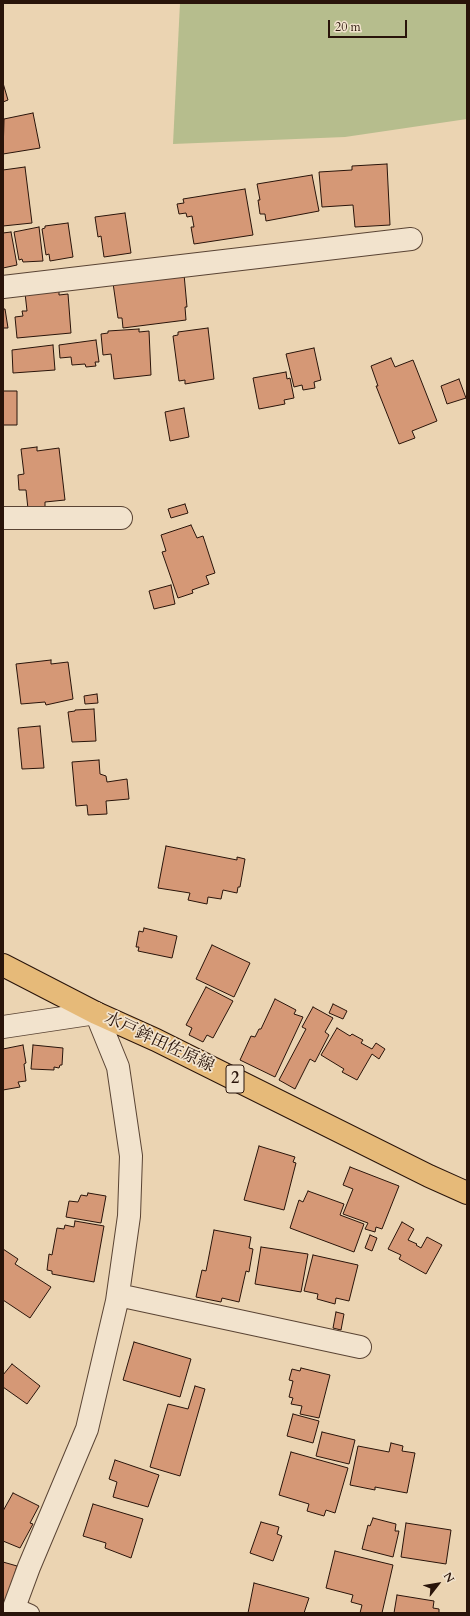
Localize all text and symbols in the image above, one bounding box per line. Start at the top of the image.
scale bar [330,12,409,38]
text: 20 m [335,19,361,35]
street label: 水戸鉾田佐原線 [101,1009,217,1077]
road number: 2 [226,1065,244,1093]
north arrow [418,1564,458,1604]
text: N [440,1570,458,1586]

